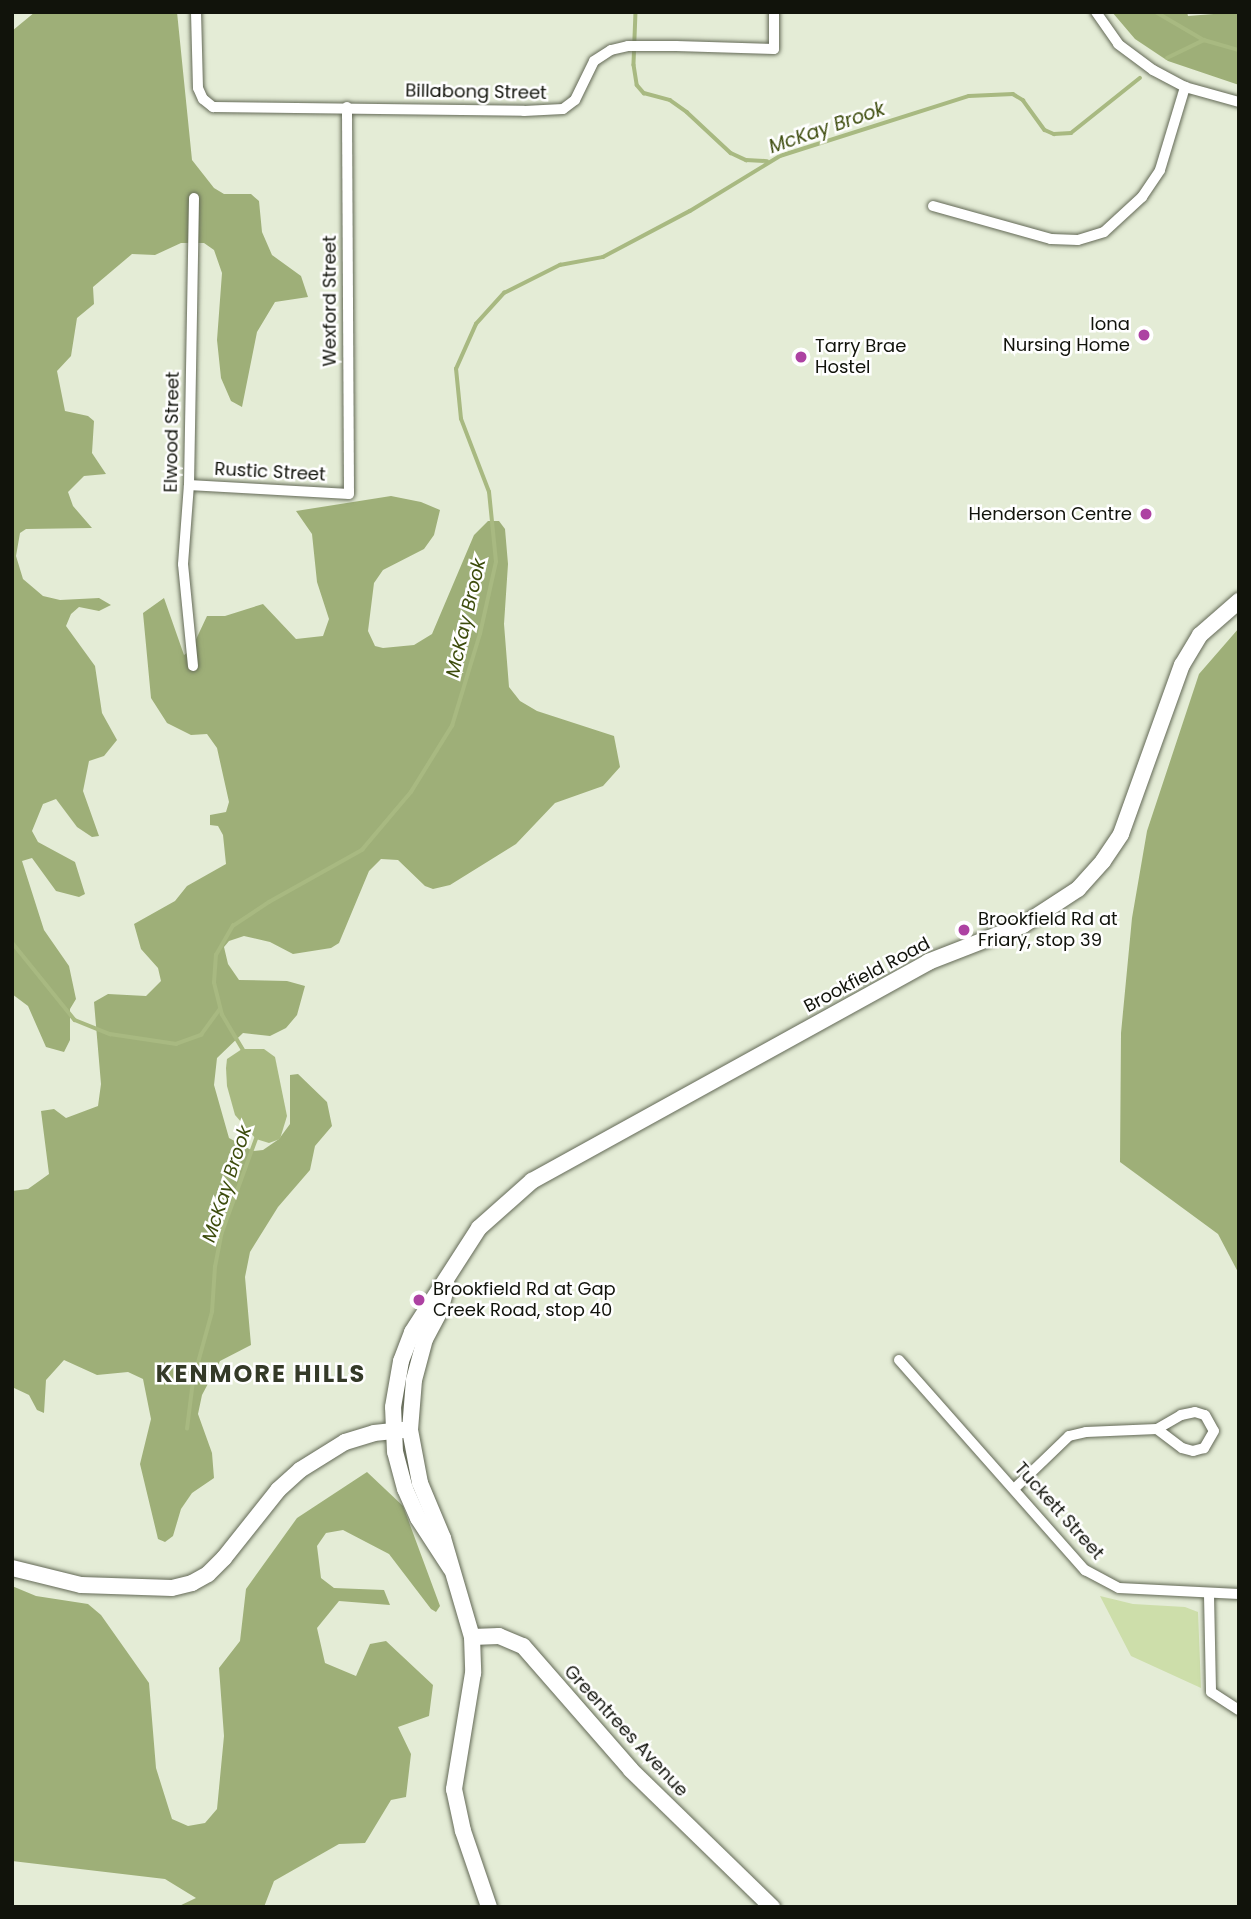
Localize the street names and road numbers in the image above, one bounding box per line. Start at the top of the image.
street label: Billabong Street [405,80,547,104]
street label: Wexford Street [319,235,341,367]
street label: Elwood Street [160,371,184,493]
street label: Rustic Street [214,458,326,486]
street label: Brookfield Road [800,933,934,1017]
street label: Tuckett Street [1010,1458,1108,1564]
street label: Greentrees Avenue [559,1661,693,1801]

